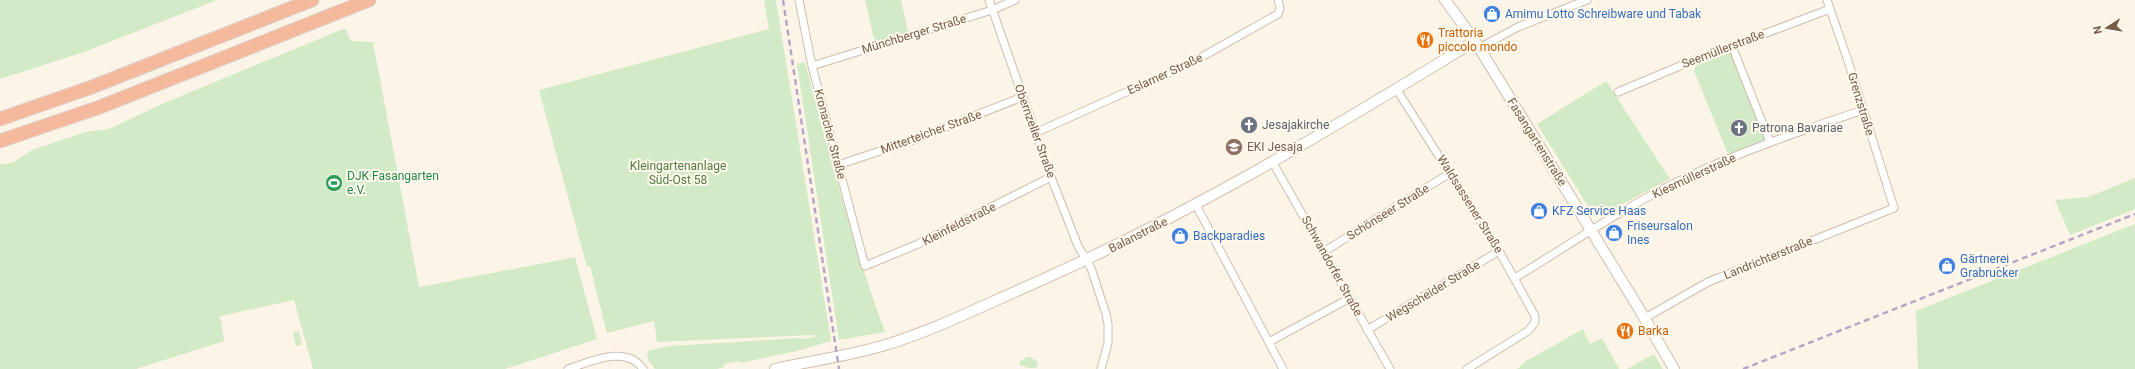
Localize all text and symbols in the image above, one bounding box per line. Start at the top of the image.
shop icon: Amimu Lotto Schreibware und Tabak [1482,4,1502,24]
place label: Amimu Lotto Schreibware und Tabak [1505,7,1702,21]
north arrow [2087,8,2127,48]
street label: Münchberger Straße [860,11,968,57]
text: N [2090,25,2105,35]
place label: Trattoria piccolo mondo [1438,26,1518,54]
street label: Seemüllerstraße [1680,27,1766,71]
restaurant icon: Trattoria piccolo mondo [1415,30,1435,50]
street label: Eslarner Straße [1125,50,1205,98]
street label: Grenzstraße [1845,71,1877,137]
street label: Obernzeller Straße [1012,82,1058,180]
street label: Kronacher Straße [811,87,849,181]
street label: Fasangartenstraße [1504,96,1570,188]
street label: Mitterteicher Straße [879,107,983,157]
church icon: Jesajakirche [1239,115,1259,135]
place label: Jesajakirche [1262,118,1329,132]
church icon: Patrona Bavariae [1729,118,1749,138]
place label: Patrona Bavariae [1752,121,1843,135]
school or university icon: EKI Jesaja [1224,137,1244,157]
place label: EKI Jesaja [1247,140,1303,154]
street label: Kiesmüllerstraße [1650,151,1738,201]
street label: Waldsassener Straße [1434,152,1506,256]
park label: Kleingartenanlage Süd-Ost 58 [630,159,726,187]
place label: DJK Fasangarten e.V. [347,169,439,197]
sports icon: DJK Fasangarten e.V. [324,173,344,193]
street label: Schönseer Straße [1344,181,1432,243]
street label: Kleinfeldstraße [920,200,998,248]
shop icon: KFZ Service Haas [1529,201,1549,221]
place label: KFZ Service Haas [1552,204,1646,218]
street label: Schwandorfer Straße [1299,213,1365,319]
street label: Balanstraße [1106,214,1170,256]
place label: Friseursalon Ines [1627,219,1693,247]
shop icon: Friseursalon Ines [1604,223,1624,243]
shop icon: Backparadies [1170,226,1190,246]
place label: Backparadies [1193,229,1265,243]
street label: Landrichterstraße [1722,234,1814,282]
place label: Gärtnerei Grabrucker [1960,252,2019,280]
shop icon: Gärtnerei Grabrucker [1937,256,1957,276]
street label: Wegscheider Straße [1384,257,1482,325]
restaurant icon: Barka [1615,321,1635,341]
place label: Barka [1638,324,1669,338]

